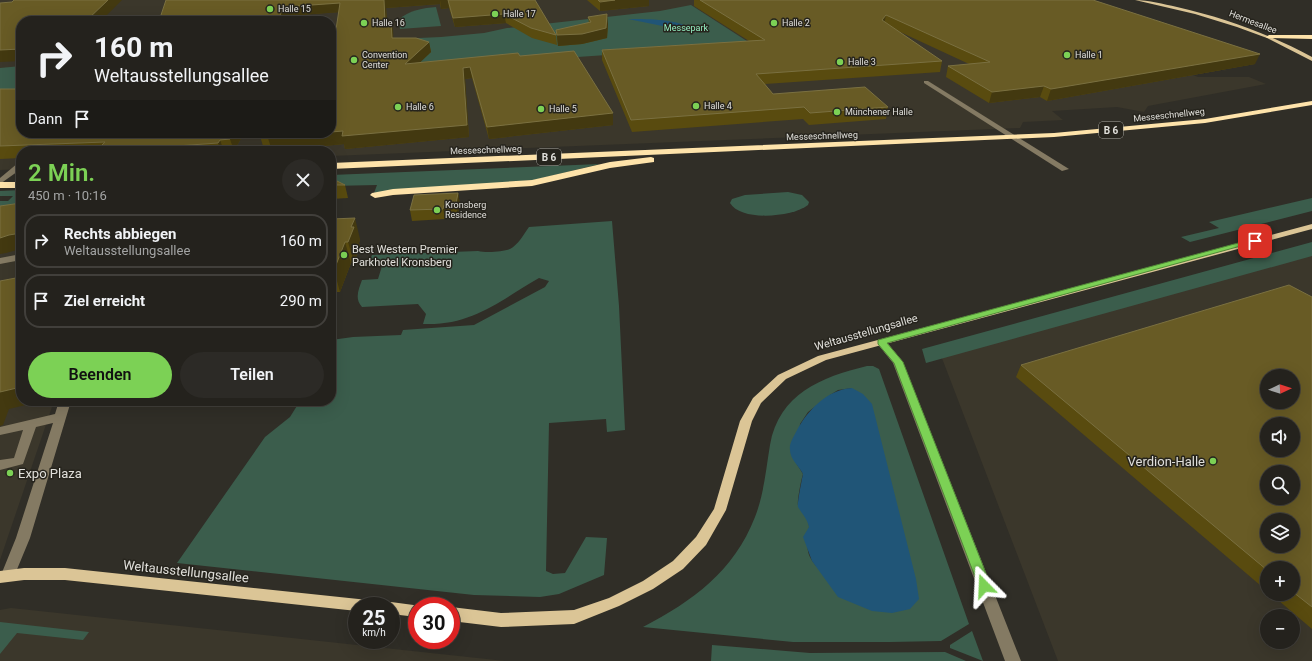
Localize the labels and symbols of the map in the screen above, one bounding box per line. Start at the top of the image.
marker: Halle 15 [265,4,275,14]
place label: Halle 15 [278,4,311,14]
street label: Hermesallee [1228,8,1279,36]
marker: Halle 17 [490,9,500,19]
place label: Halle 17 [503,9,536,19]
marker: Halle 16 [359,18,369,28]
place label: Halle 16 [372,18,405,28]
marker: Halle 2 [769,18,779,28]
place label: Halle 2 [782,18,810,28]
park label: Messepark [664,23,709,33]
place label: Convention Center [362,50,407,70]
marker: Halle 1 [1062,50,1072,60]
place label: Halle 1 [1075,50,1103,60]
marker: Convention Center [349,55,359,65]
marker: Halle 3 [835,57,845,67]
place label: Halle 3 [848,57,876,67]
marker: Halle 4 [691,101,701,111]
place label: Halle 4 [704,101,732,111]
marker: Halle 6 [393,102,403,112]
place label: Halle 6 [406,102,434,112]
marker: Halle 5 [536,104,546,114]
place label: Halle 5 [549,104,577,114]
street label: Messeschnellweg [1133,106,1205,124]
marker: Münchener Halle [832,107,842,117]
place label: Münchener Halle [845,107,913,117]
road number: B 6 [1099,122,1123,138]
street label: Messeschnellweg [786,130,858,142]
street label: Messeschnellweg [450,144,522,156]
road number: B 6 [537,149,561,165]
place label: Kronsberg Residence [445,200,487,220]
marker: Kronsberg Residence [432,205,442,215]
pin [1238,224,1272,258]
place label: Best Western Premier Parkhotel Kronsberg [352,243,458,269]
marker: Best Western Premier Parkhotel Kronsberg [339,250,349,260]
street label: Weltausstellungsallee [813,311,919,353]
north arrow [1260,369,1300,409]
place label: Verdion-Halle [1128,454,1205,469]
marker: Verdion-Halle [1208,456,1218,466]
place label: Expo Plaza [18,466,82,481]
marker: Expo Plaza [5,468,15,478]
street label: Weltausstellungsallee [122,557,250,586]
position arrow [963,565,1005,607]
speed limit sign: 30 [408,597,460,649]

